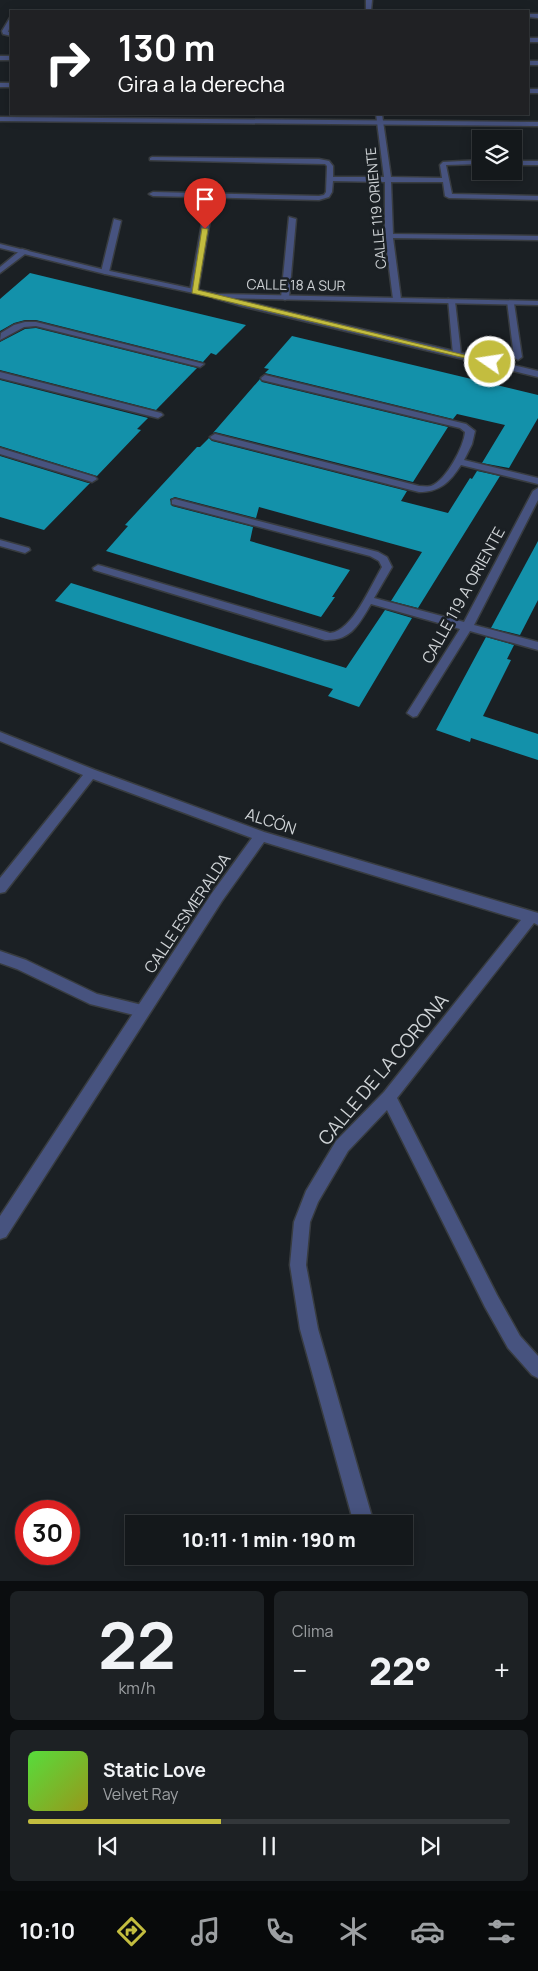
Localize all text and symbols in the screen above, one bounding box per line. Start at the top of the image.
text: 130 m [118,24,215,72]
icon: right [35,30,100,95]
text: Gira a la derecha [118,69,285,99]
map controls [472,130,522,180]
button: layers [472,130,522,180]
street label: CALLE 119 ORIENTE [361,146,390,270]
pin [184,178,226,229]
icon: arrive [191,185,219,213]
street label: CALLE 18 A SUR [246,274,346,295]
position arrow [463,335,515,387]
street label: CALLE 119 A ORIENTE [416,523,510,667]
street label: ALCÓN [243,802,299,840]
street label: CALLE ESMERALDA [139,849,235,977]
street label: CALLE DE LA CORONA [312,988,454,1150]
speed limit sign: 30 [15,1500,80,1565]
text: 10:11 · 1 min · 190 m [182,1527,356,1553]
text: 22 [98,1600,176,1689]
text: Clima [292,1620,333,1642]
text: 22° [369,1644,432,1696]
text: − [292,1651,307,1689]
text: + [494,1651,510,1689]
text: km/h [118,1677,156,1699]
text: Static Love [103,1757,206,1783]
text: Velvet Ray [103,1783,179,1805]
icon: previous [94,1832,122,1860]
icon: pause [255,1832,283,1860]
icon: next [416,1832,444,1860]
icon: directions [114,1914,149,1949]
icon: music [188,1914,223,1949]
icon: phone [262,1914,297,1949]
icon: climate [336,1914,371,1949]
icon: car [410,1914,445,1949]
icon: filters [484,1914,519,1949]
text: 10:10 [19,1916,75,1946]

